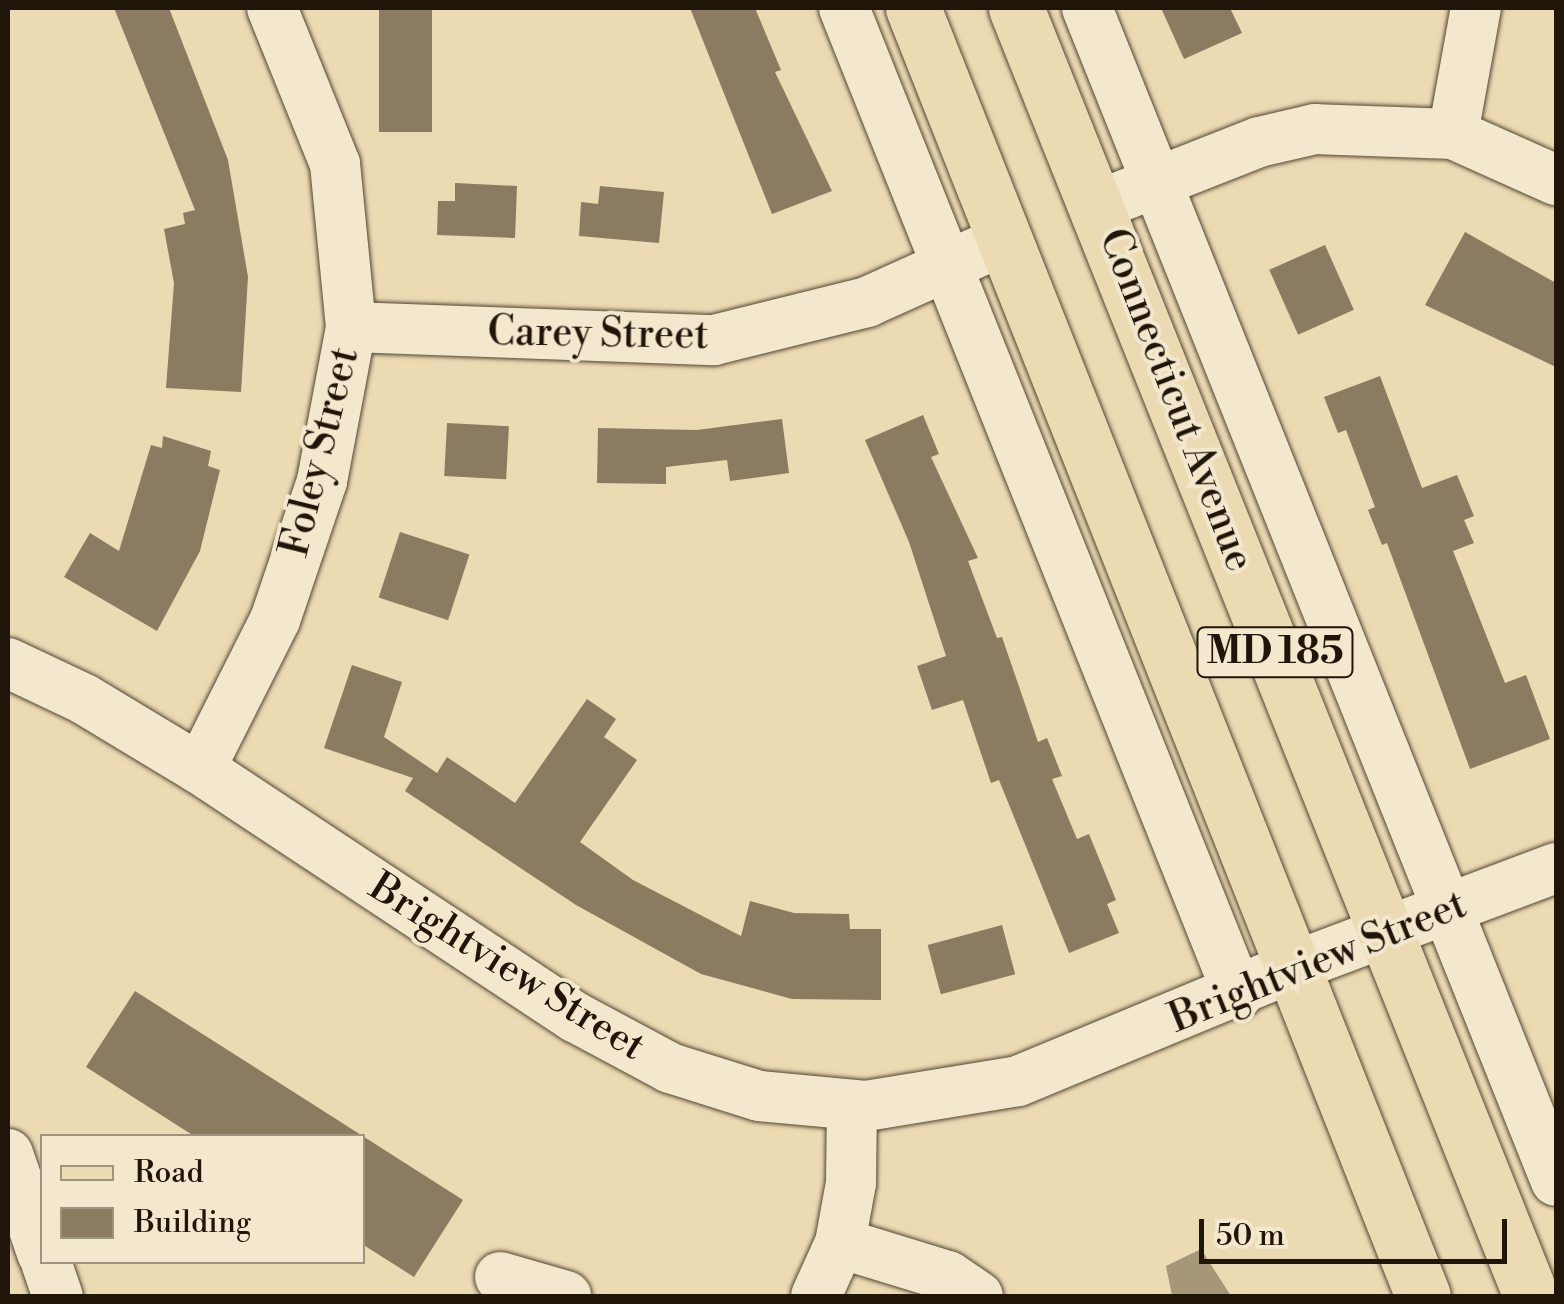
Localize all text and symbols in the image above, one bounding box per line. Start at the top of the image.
street label: Connecticut Avenue [1089,222,1263,578]
street label: Carey Street [487,308,709,360]
street label: Foley Street [271,342,369,562]
road number: MD 185 [1195,619,1355,685]
street label: Brightview Street [360,863,654,1071]
street label: Brightview Street [1163,881,1473,1043]
legend [40,1134,365,1264]
text: Road [134,1154,204,1192]
scale bar [1204,1199,1512,1261]
text: Building [134,1204,251,1242]
text: 50 m [1216,1217,1285,1255]

